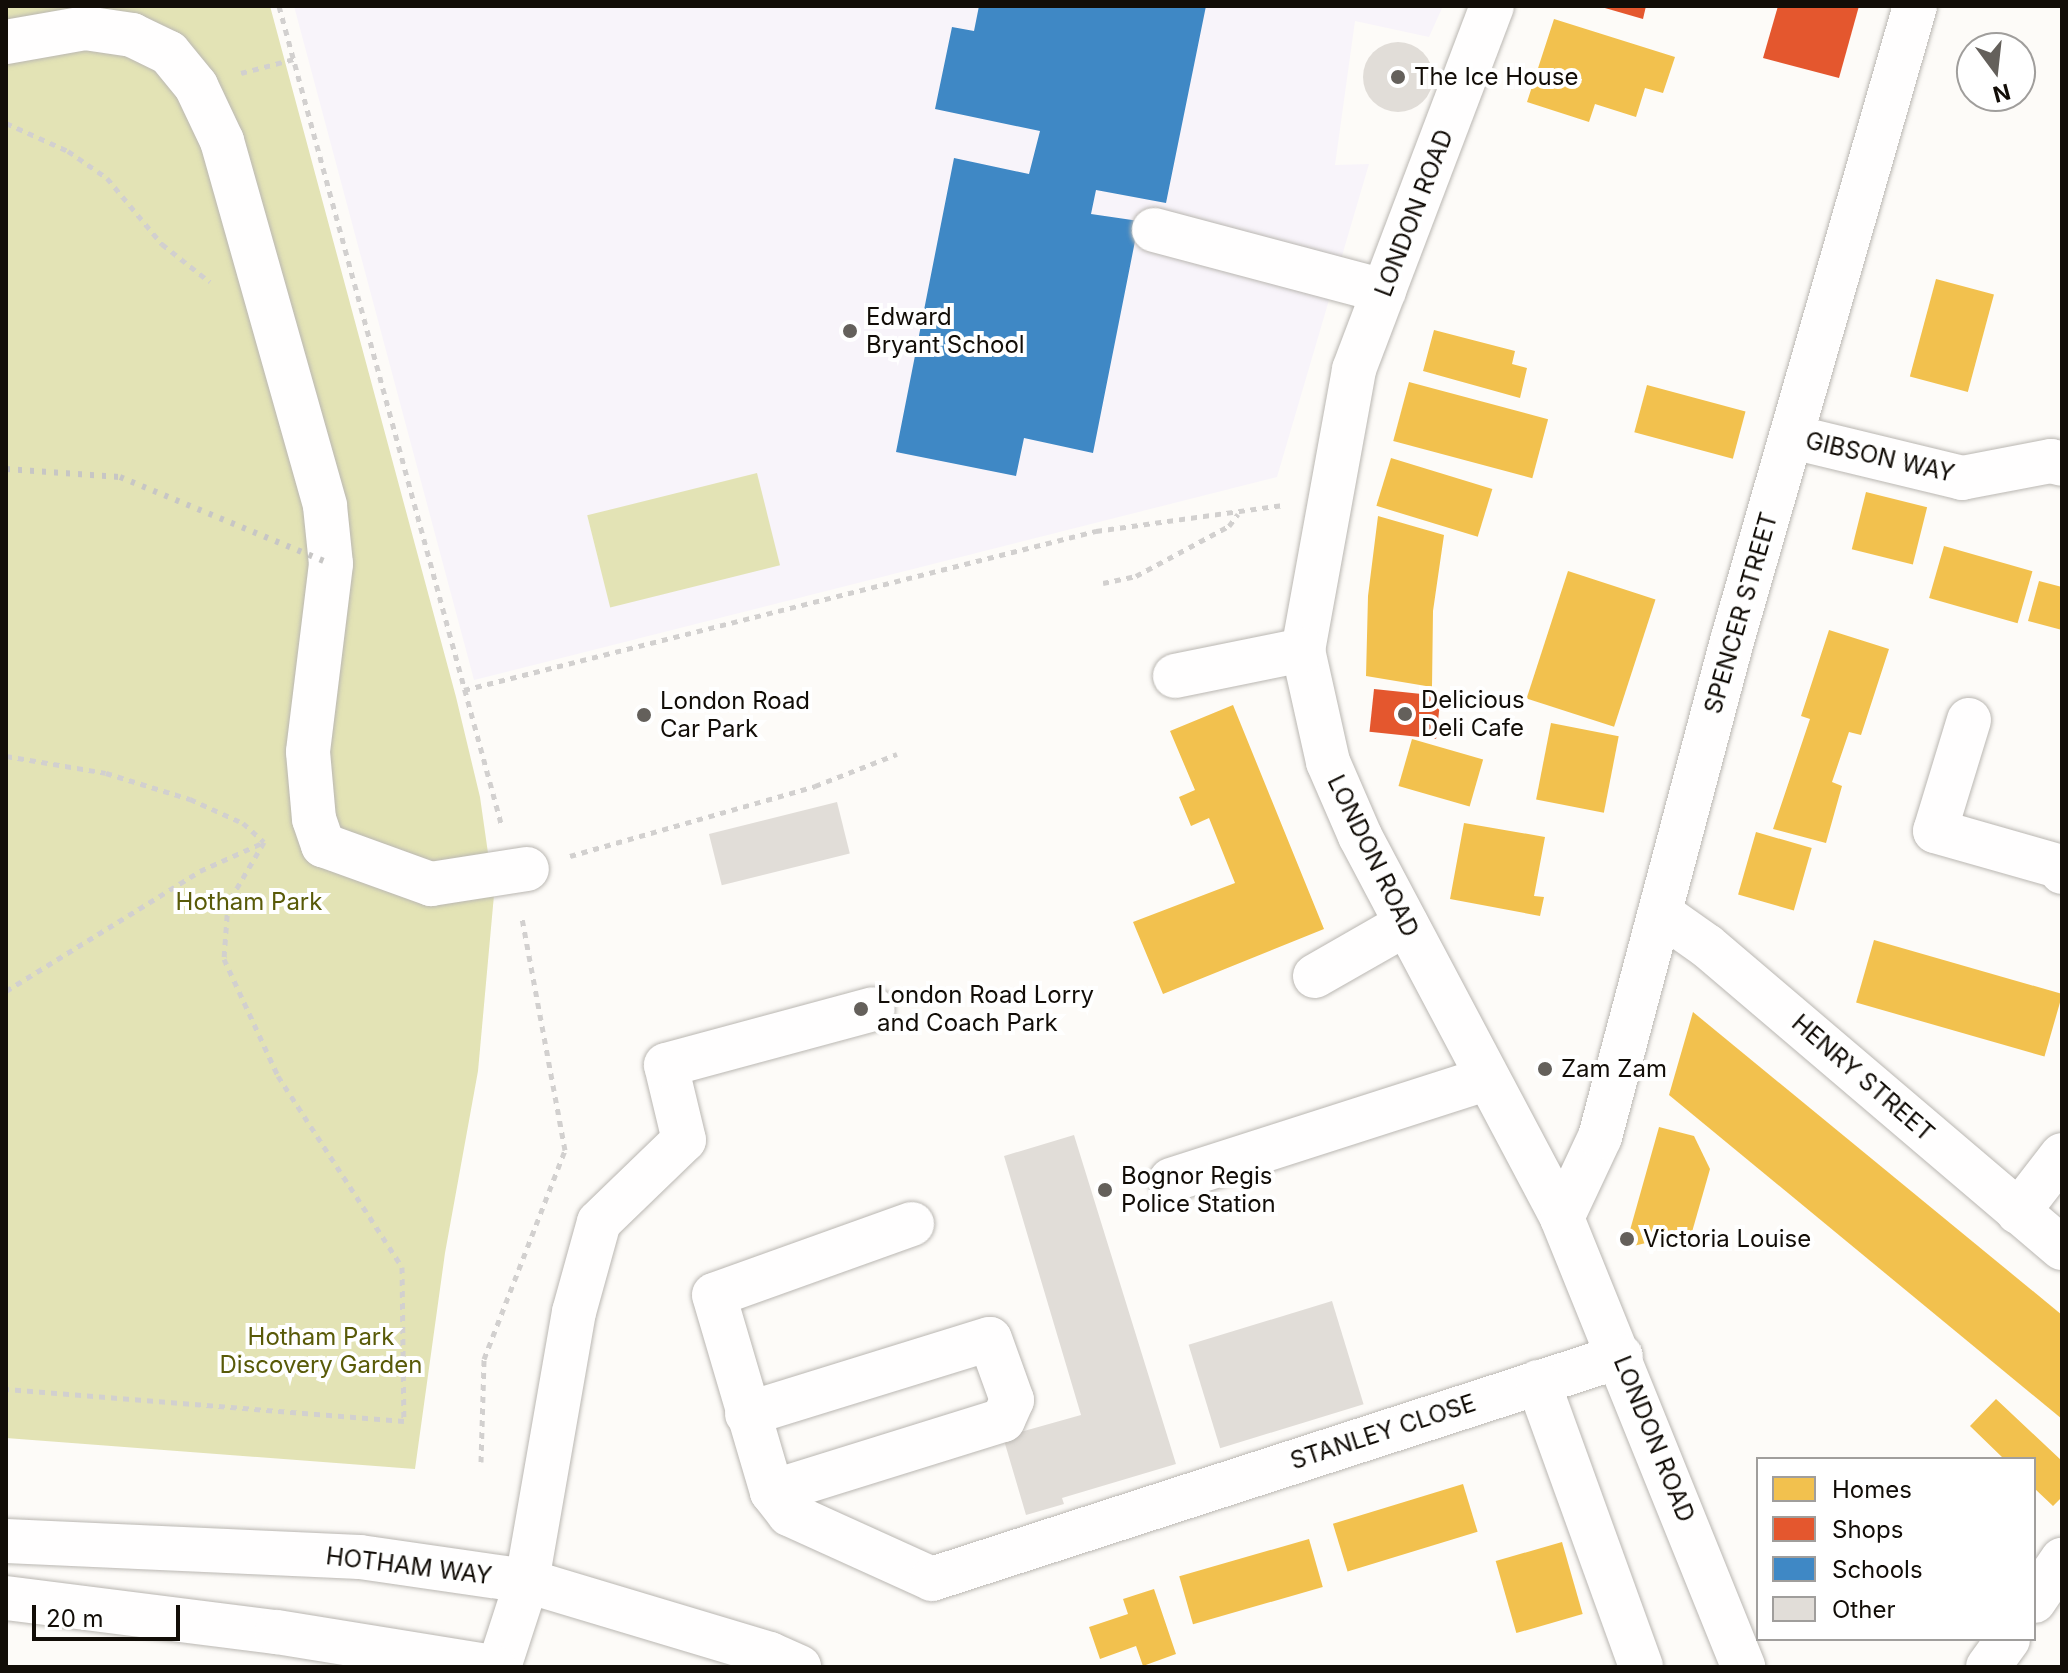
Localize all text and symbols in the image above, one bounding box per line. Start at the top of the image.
north arrow [1956,32,2036,112]
place label: The Ice House [1414,63,1578,91]
marker: The Ice House [1389,68,1407,86]
text: N [1990,79,2013,108]
street label: LONDON ROAD [1369,125,1459,301]
place label: Edward Bryant School [866,303,1025,359]
marker: Edward Bryant School [841,322,859,340]
street label: GIBSON WAY [1803,426,1957,488]
street label: SPENCER STREET [1698,509,1784,717]
place label: Delicious Deli Cafe [1421,686,1525,742]
place label: London Road Car Park [660,687,810,743]
marker: Delicious Deli Cafe [1396,705,1414,723]
marker: London Road Car Park [635,706,653,724]
street label: LONDON ROAD [1321,770,1425,942]
park label: Hotham Park [176,888,322,916]
place label: London Road Lorry and Coach Park [877,981,1094,1037]
marker: London Road Lorry and Coach Park [852,1000,870,1018]
street label: HENRY STREET [1786,1008,1940,1148]
place label: Zam Zam [1561,1055,1667,1083]
marker: Zam Zam [1536,1060,1554,1078]
place label: Bognor Regis Police Station [1121,1162,1276,1218]
marker: Bognor Regis Police Station [1096,1181,1114,1199]
place label: Victoria Louise [1643,1225,1811,1253]
marker: Victoria Louise [1618,1230,1636,1248]
park label: Hotham Park Discovery Garden [220,1323,422,1379]
street label: LONDON ROAD [1608,1352,1700,1526]
street label: STANLEY CLOSE [1287,1388,1479,1476]
legend [1756,1457,2036,1641]
text: Homes [1832,1475,1912,1504]
text: Shops [1832,1515,1903,1544]
street label: HOTHAM WAY [324,1542,494,1590]
text: Schools [1832,1555,1923,1584]
scale bar [36,1589,184,1639]
text: Other [1832,1595,1895,1624]
text: 20 m [46,1604,104,1633]

